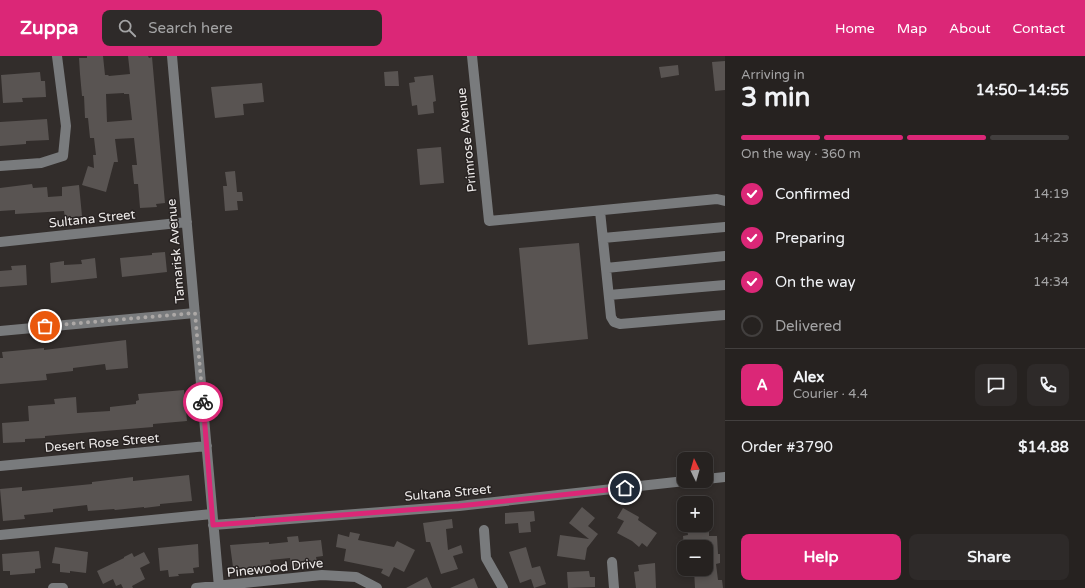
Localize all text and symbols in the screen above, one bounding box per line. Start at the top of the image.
search box [102,10,382,46]
text: Zuppa [20,17,78,39]
icon: search [116,17,138,39]
text: Search here [148,19,233,37]
text: Home [835,20,875,37]
text: Map [897,20,927,37]
text: About [949,20,991,37]
text: Contact [1013,20,1065,37]
text: Arriving in [741,67,805,83]
text: 14:50–14:55 [976,81,1069,99]
text: 3 min [741,82,810,113]
street label: Primrose Avenue [454,87,480,193]
text: On the way · 360 m [741,146,861,162]
icon: check [741,183,763,205]
text: Confirmed [775,185,850,203]
text: 14:19 [1033,186,1069,202]
street label: Tamarisk Avenue [163,198,189,304]
street label: Sultana Street [48,206,136,232]
icon: check [741,227,763,249]
text: Preparing [775,229,845,247]
text: 14:23 [1033,230,1069,246]
icon: check [741,271,763,293]
text: On the way [775,273,855,291]
text: 14:34 [1033,274,1069,290]
pin [28,309,62,343]
icon: bag [34,315,56,337]
text: Delivered [775,317,842,335]
button: chat [975,364,1017,406]
button: phone [1027,364,1069,406]
text: Alex [793,368,824,386]
text: A [756,376,768,394]
courier [183,382,223,422]
text: Courier · 4.4 [793,386,868,402]
icon: bike [192,391,214,413]
street label: Desert Rose Street [44,430,160,456]
text: Order #3790 [741,438,833,456]
text: $14.88 [1018,438,1069,456]
north arrow [677,452,713,488]
map controls [677,452,713,576]
pin [608,471,642,505]
icon: home [614,477,636,499]
street label: Sultana Street [404,481,492,505]
button: + [677,496,713,532]
button: Help [741,534,901,580]
button: Share [909,534,1069,580]
button: − [677,540,713,576]
street label: Pinewood Drive [226,555,324,581]

